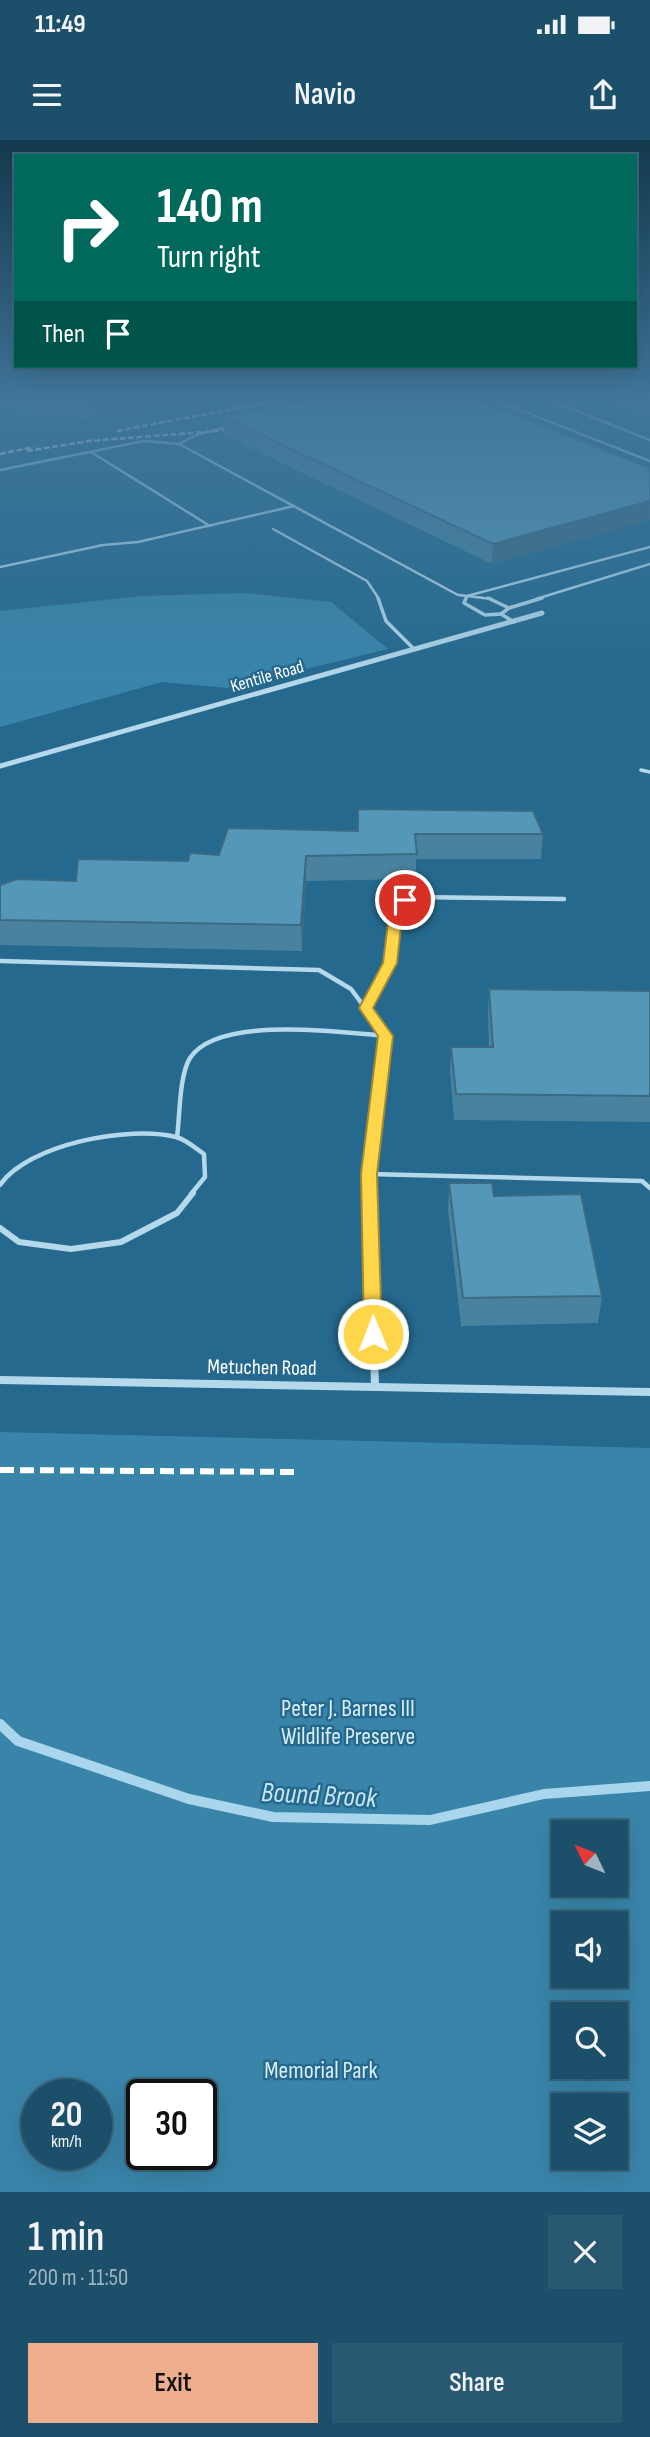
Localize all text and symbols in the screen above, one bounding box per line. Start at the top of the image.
text: 11:49 [35,9,86,40]
text: Navio [294,75,356,114]
icon: menu [28,76,66,114]
icon: share [584,76,622,114]
text: 140 m [157,178,263,237]
icon: right [42,182,133,273]
text: Turn right [157,238,261,277]
icon: arrive [99,315,137,353]
text: Then [42,319,85,350]
street label: Kentile Road [228,656,306,697]
pin [375,870,435,930]
icon: arrive [386,881,424,919]
position arrow [336,1297,410,1371]
street label: Metuchen Road [207,1354,317,1381]
park label: Peter J. Barnes III Wildlife Preserve [281,1694,415,1751]
water label: Bound Brook [260,1776,379,1815]
north arrow [551,1820,628,1897]
map controls [551,1820,628,2170]
button: sound [551,1911,628,1988]
button: search [551,2002,628,2079]
park label: Memorial Park [264,2056,378,2085]
speed limit sign: 30 [126,2079,217,2170]
button: layers [551,2093,628,2170]
text: 20 [51,2094,83,2137]
text: km/h [51,2131,82,2152]
text: 1 min [28,2212,104,2263]
button: close [548,2215,622,2289]
text: 200 m · 11:50 [28,2264,128,2292]
button: Exit [28,2343,318,2423]
button: Share [332,2343,622,2423]

